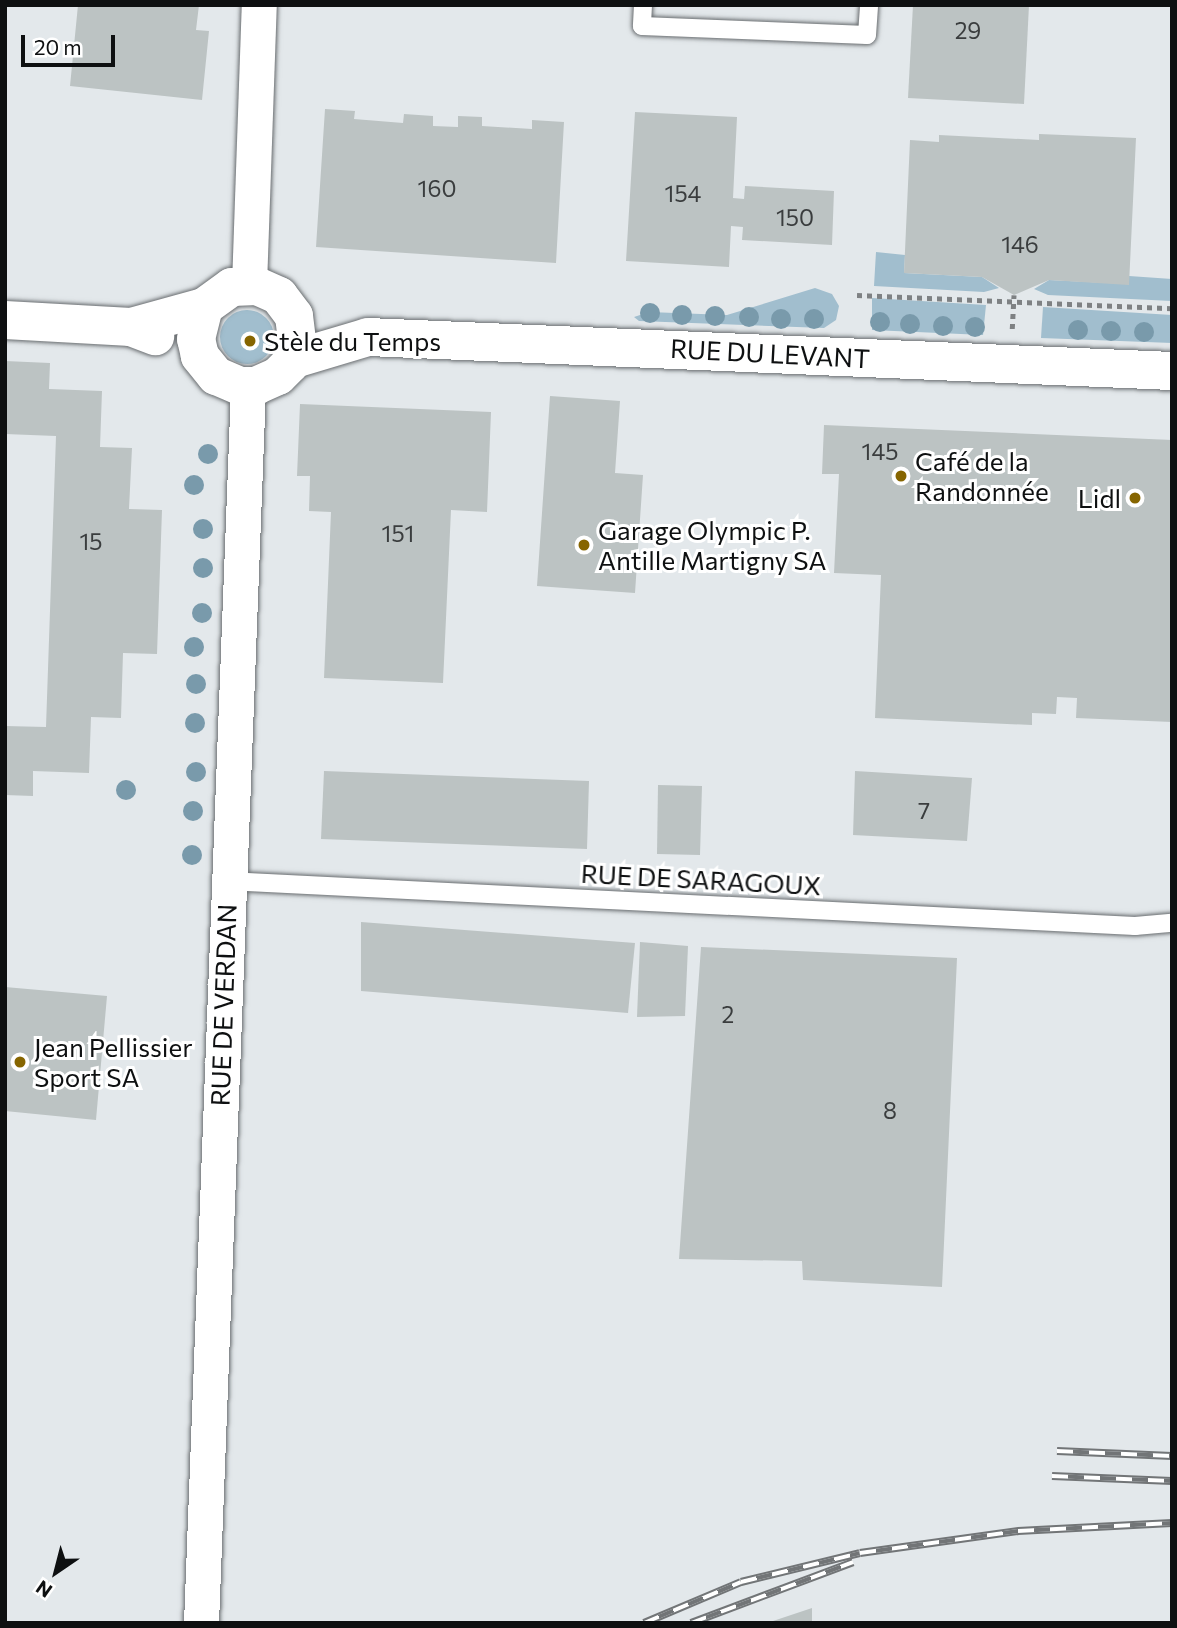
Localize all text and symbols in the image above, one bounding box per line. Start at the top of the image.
house number: 29 [955,16,981,44]
scale bar [24,21,119,65]
text: 20 m [34,34,82,59]
house number: 160 [418,174,456,202]
house number: 154 [665,179,701,207]
house number: 150 [776,203,814,231]
house number: 146 [1001,230,1039,258]
place label: Stèle du Temps [264,325,441,357]
street label: RUE DU LEVANT [669,332,871,374]
marker: Stèle du Temps [242,333,258,349]
house number: 145 [862,437,898,465]
place label: Café de la Randonnée [915,445,1049,506]
marker: Café de la Randonnée [893,468,909,484]
place label: Lidl [1078,482,1121,514]
marker: Lidl [1127,490,1143,506]
place label: Garage Olympic P. Antille Martigny SA [598,514,826,576]
house number: 151 [382,519,414,547]
house number: 15 [79,527,103,555]
marker: Garage Olympic P. Antille Martigny SA [576,537,592,553]
house number: 7 [918,796,930,824]
street label: RUE DE SARAGOUX [580,857,822,901]
street label: RUE DE VERDAN [204,903,242,1107]
house number: 2 [722,1000,734,1028]
place label: Jean Pellissier Sport SA [34,1031,193,1092]
marker: Jean Pellissier Sport SA [12,1054,28,1070]
house number: 8 [883,1096,897,1124]
north arrow [21,1537,91,1607]
text: N [31,1576,56,1603]

